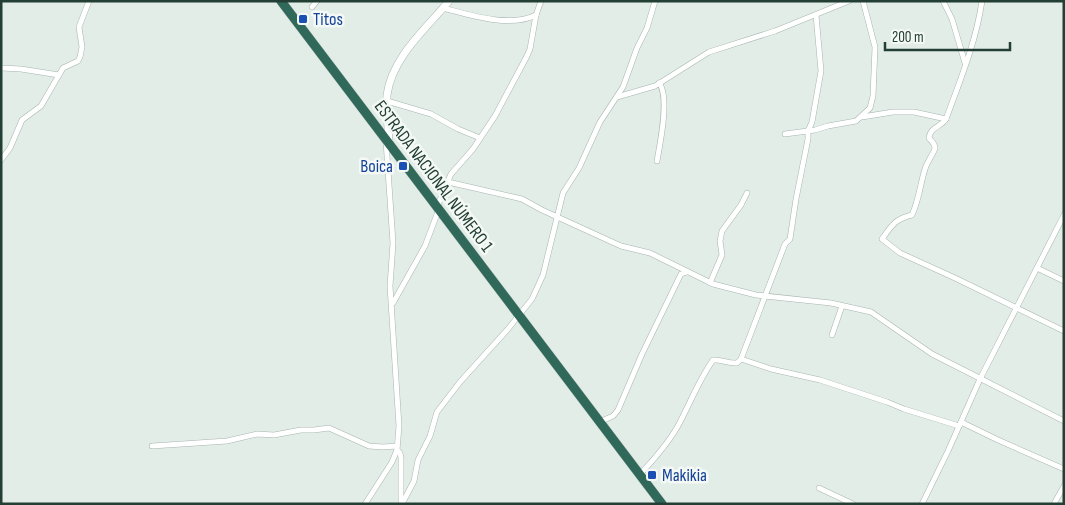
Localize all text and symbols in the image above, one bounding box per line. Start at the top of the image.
place label: Titos [313,9,343,30]
marker: Titos [297,13,309,25]
scale bar [885,20,1010,52]
text: 200 m [892,28,924,47]
street label: ESTRADA NACIONAL NÚMERO 1 [370,96,498,257]
place label: Boica [360,156,393,177]
marker: Boica [397,160,409,172]
place label: Makikia [662,465,707,486]
marker: Makikia [646,469,658,481]

